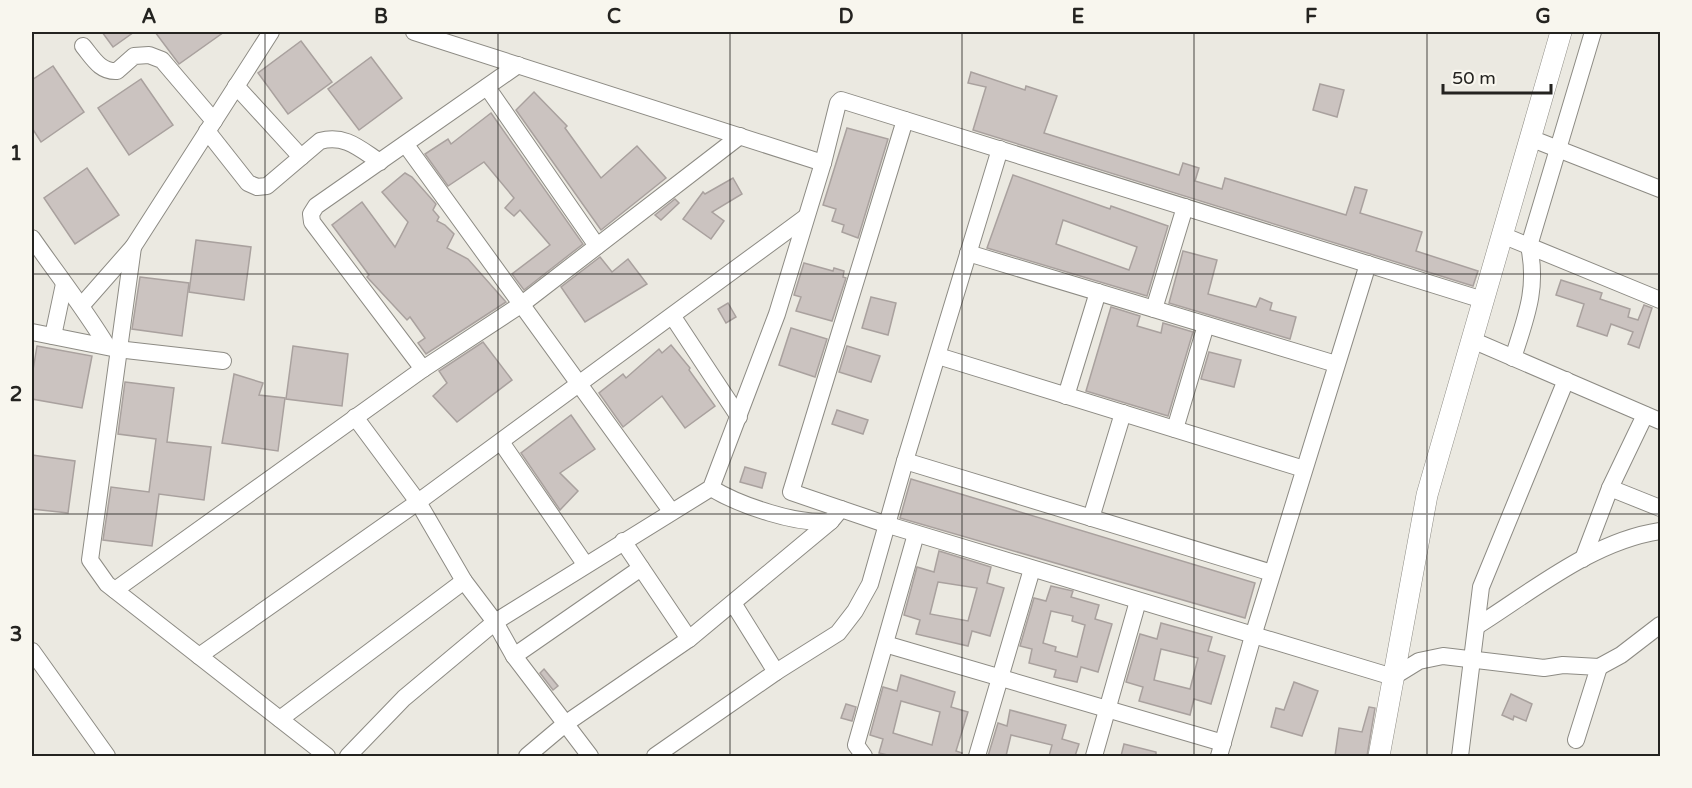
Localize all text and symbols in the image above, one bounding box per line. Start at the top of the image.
text: A [142,5,157,29]
text: B [374,5,388,29]
text: C [607,5,621,29]
text: D [838,5,854,29]
text: E [1072,5,1085,29]
text: F [1305,5,1317,29]
text: G [1535,5,1551,29]
scale bar [1443,57,1551,95]
text: 50 m [1452,67,1496,89]
text: 1 [10,142,22,166]
text: 2 [10,383,22,407]
text: 3 [10,623,22,647]

